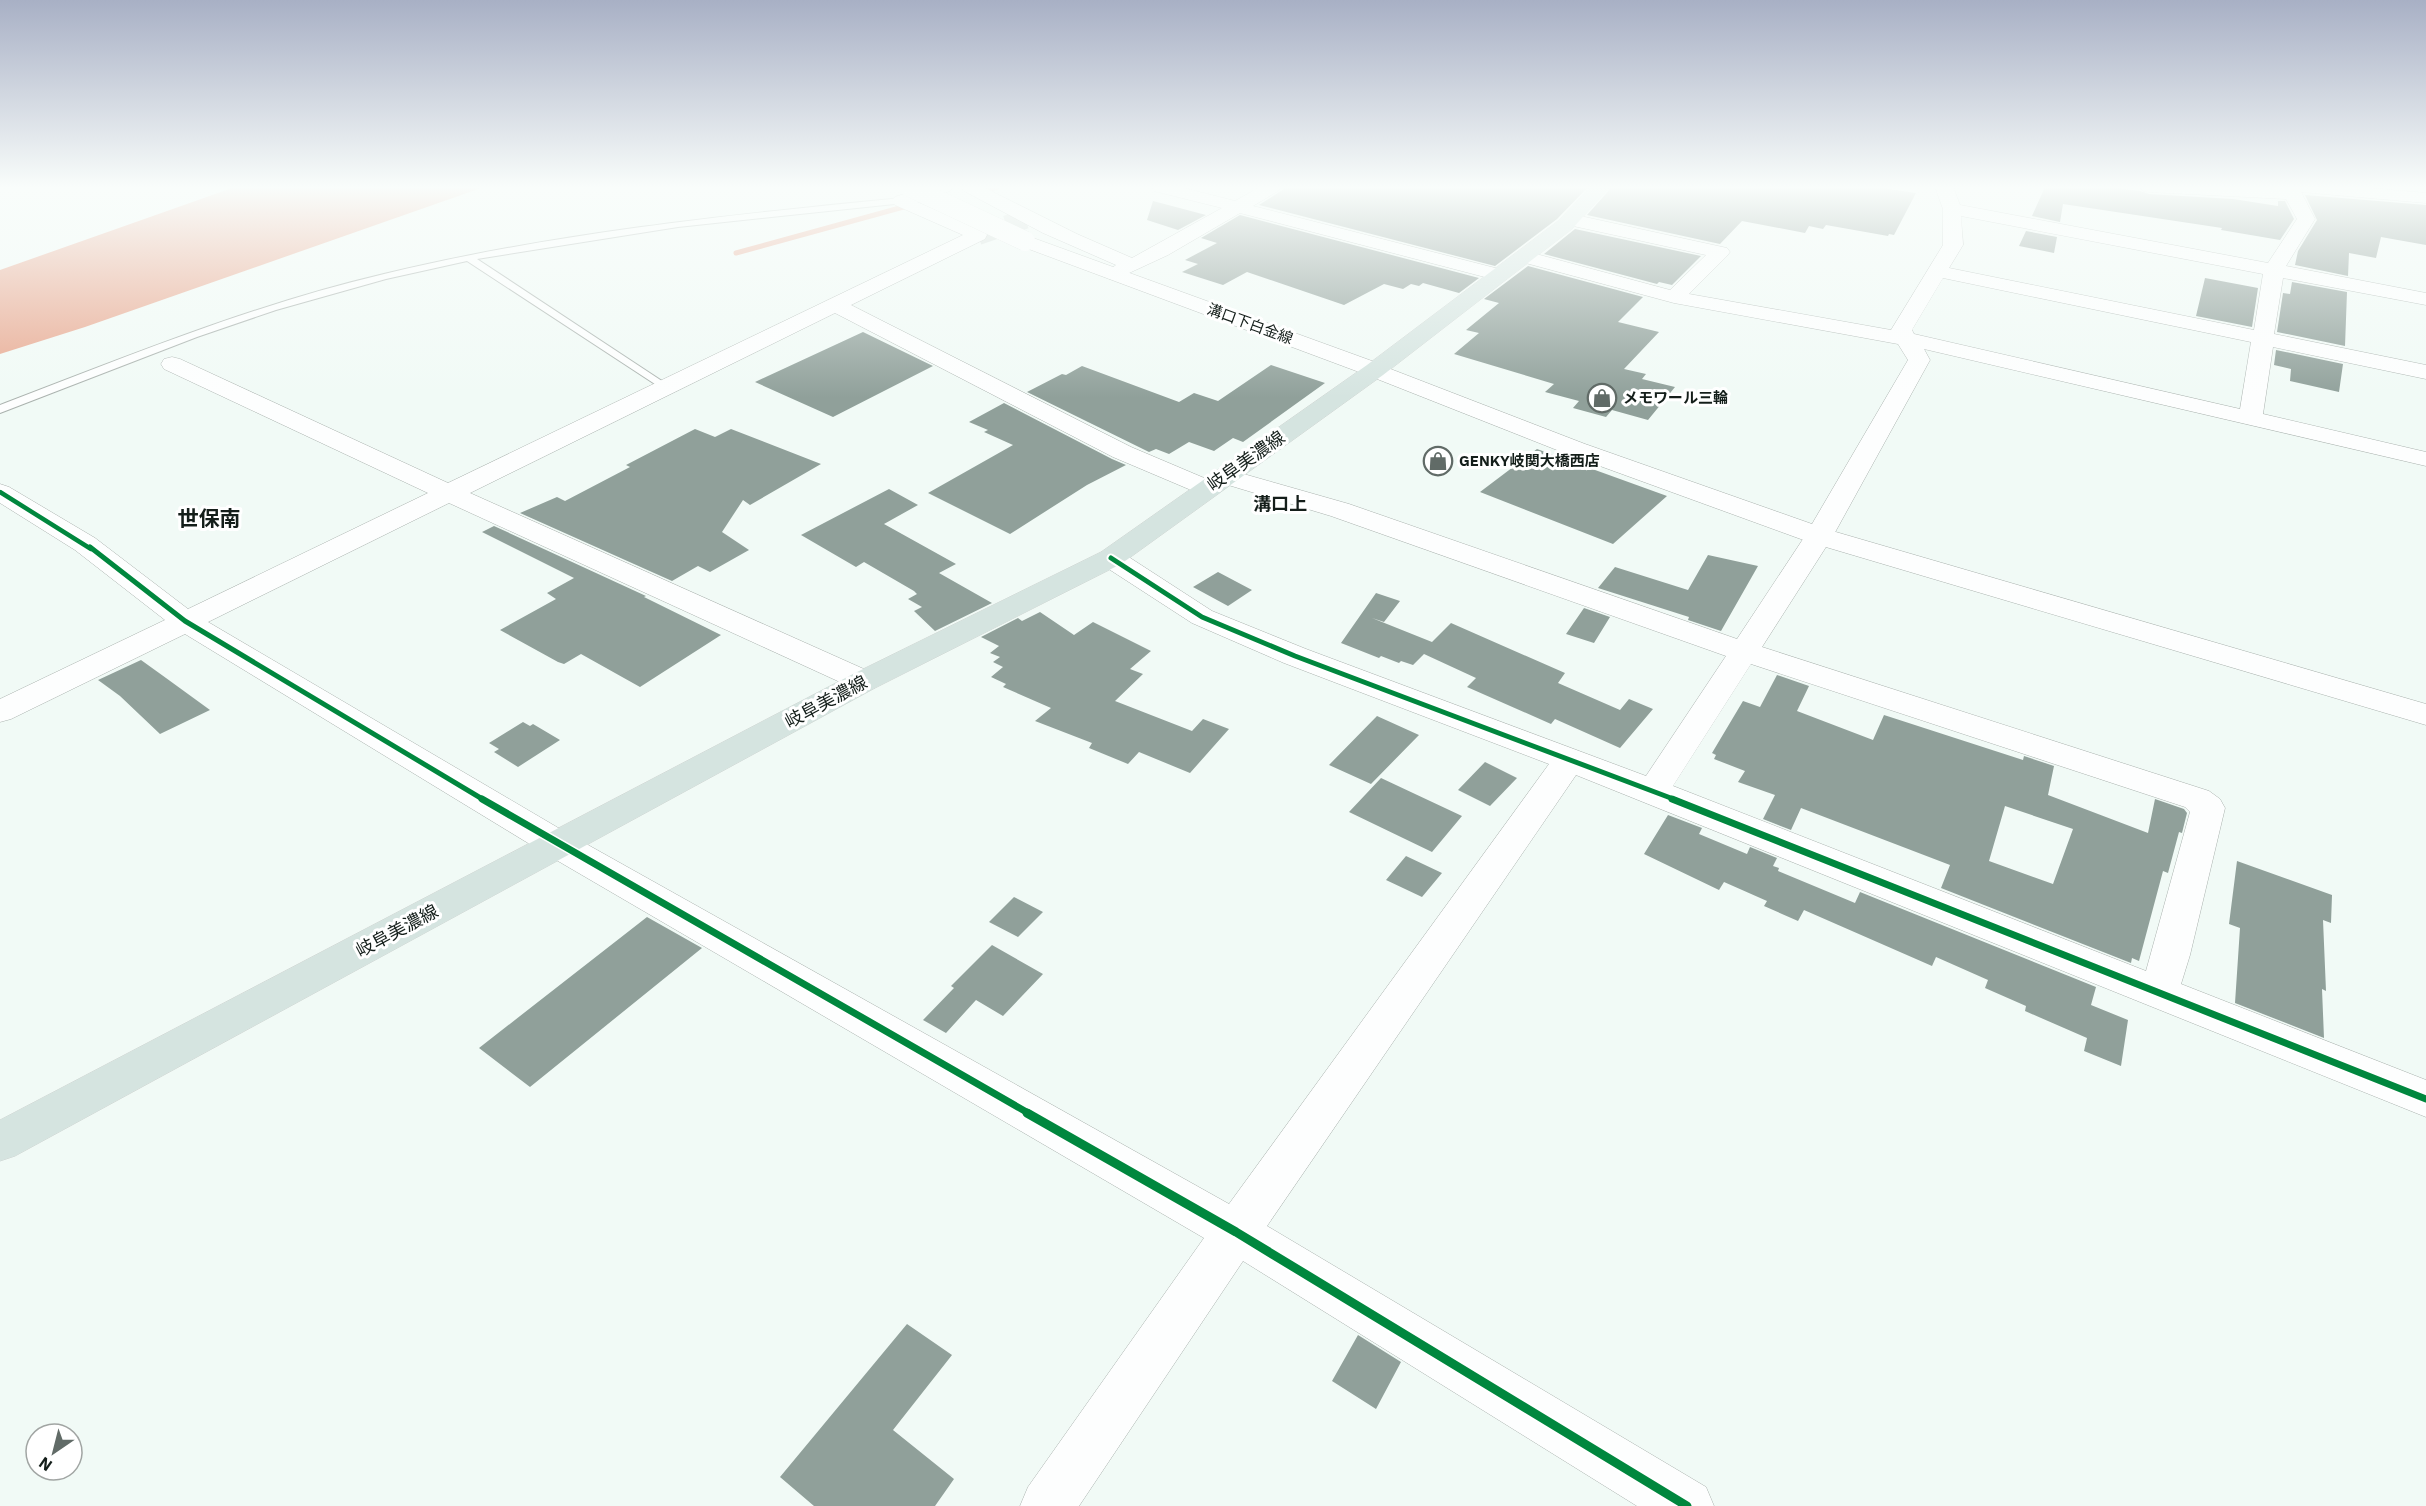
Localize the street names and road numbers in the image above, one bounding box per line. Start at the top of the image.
street label: 溝口下白金線 [1205,299,1296,348]
street label: 岐阜美濃線 [1202,425,1289,496]
street label: 岐阜美濃線 [781,670,871,733]
street label: 岐阜美濃線 [352,899,442,962]

